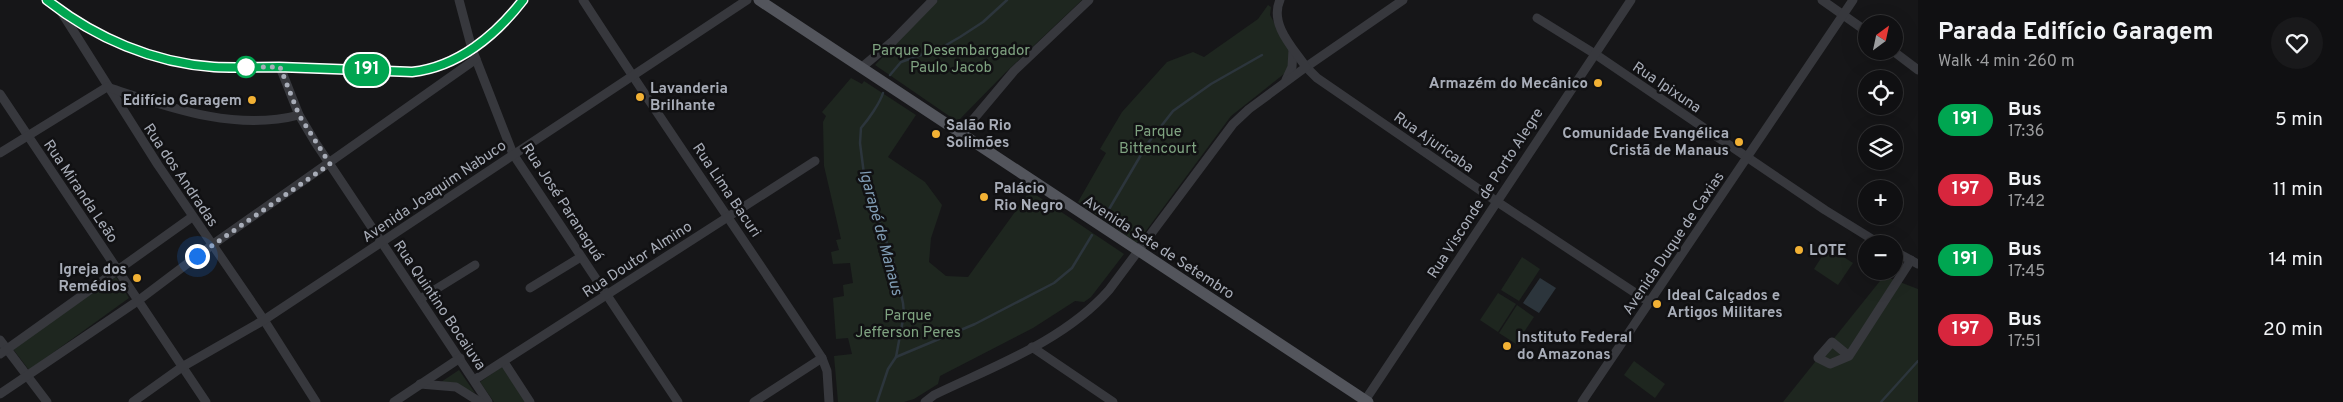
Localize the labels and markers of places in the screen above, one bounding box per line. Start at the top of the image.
unlabelled marker [235,56,257,78]
place label: Armazém do Mecânico [1429,75,1588,94]
marker: Armazém do Mecânico [1592,77,1604,89]
place label: Lavanderia Brilhante [650,80,728,116]
marker: Lavanderia Brilhante [634,91,646,103]
place label: Edifício Garagem [123,92,242,111]
marker: Edifício Garagem [246,94,258,106]
place label: Salão Rio Solimões [946,117,1012,153]
place label: Comunidade Evangélica Cristã de Manaus [1562,125,1729,161]
marker: Salão Rio Solimões [930,128,942,140]
marker: Comunidade Evangélica Cristã de Manaus [1733,136,1745,148]
place label: Palácio Rio Negro [994,180,1063,216]
marker: Palácio Rio Negro [978,191,990,203]
place label: LOTE [1809,242,1846,261]
marker: LOTE [1793,244,1805,256]
place label: Igreja dos Remédios [59,261,127,297]
marker: Igreja dos Remédios [131,272,143,284]
place label: Ideal Calçados e Artigos Militares [1667,287,1783,323]
marker: Ideal Calçados e Artigos Militares [1651,298,1663,310]
place label: Instituto Federal do Amazonas [1517,329,1632,365]
marker: Instituto Federal do Amazonas [1501,340,1513,352]

